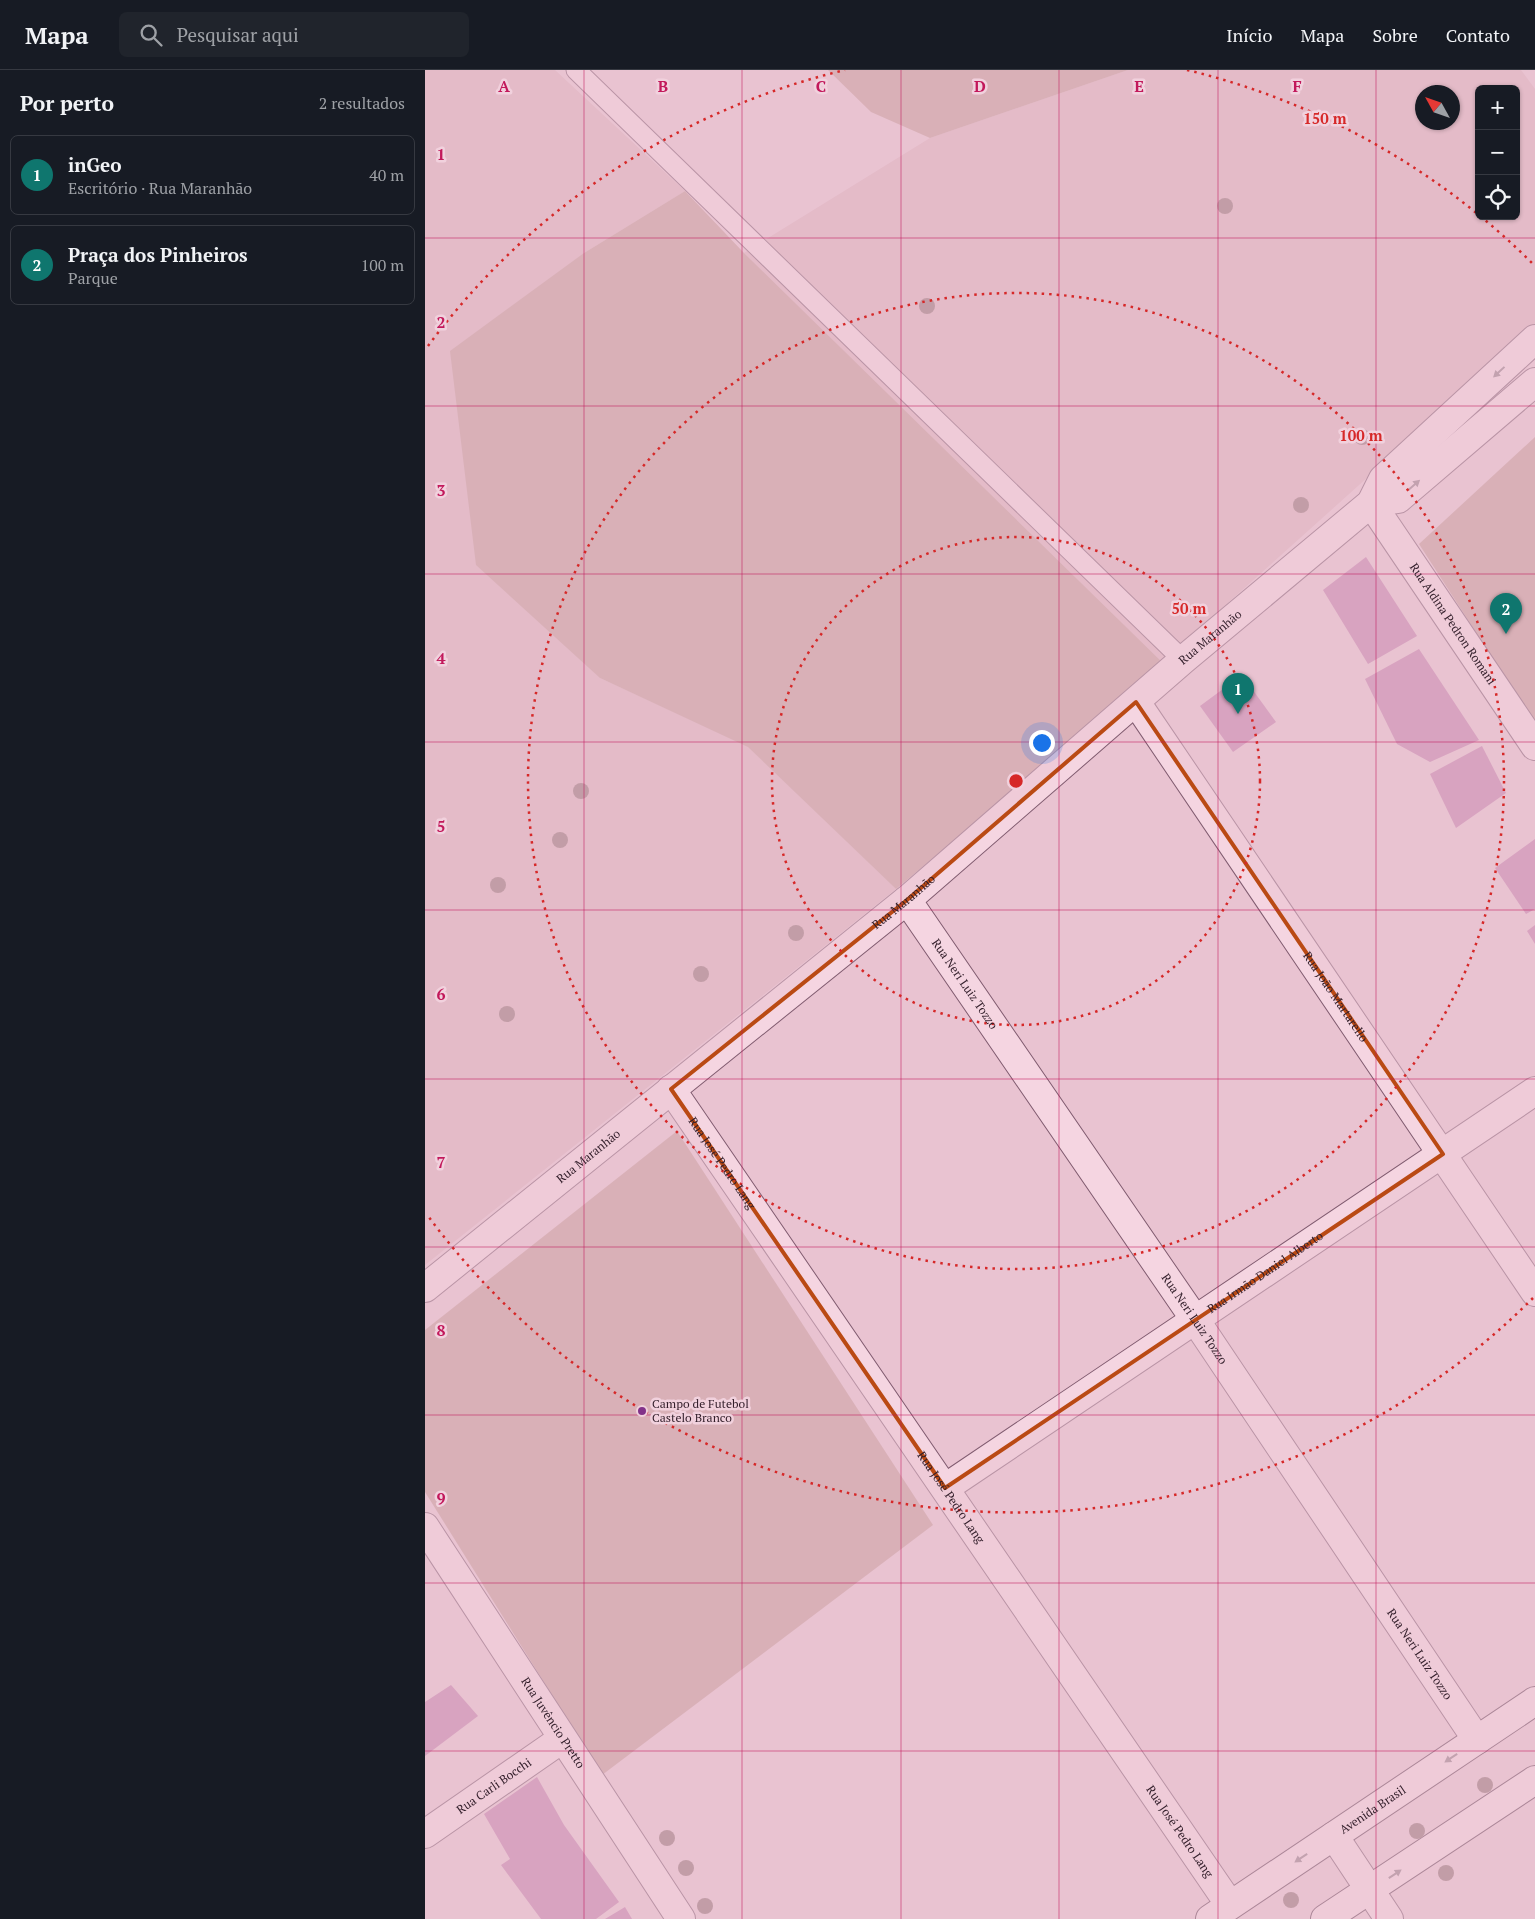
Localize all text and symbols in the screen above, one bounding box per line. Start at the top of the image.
search box [119,12,469,57]
text: Mapa [25,19,89,51]
icon: search [137,21,165,49]
text: Pesquisar aqui [177,22,299,47]
text: Início [1226,23,1272,47]
text: Mapa [1300,23,1344,47]
text: Sobre [1372,23,1418,47]
text: Contato [1446,23,1510,47]
text: A [498,75,510,97]
text: B [658,75,668,97]
text: C [816,75,826,97]
text: D [974,75,986,97]
text: E [1134,75,1144,97]
text: F [1292,75,1302,97]
north arrow [1415,85,1460,130]
map controls [1475,85,1520,220]
button: + [1475,85,1520,130]
text: Por perto [20,89,114,117]
text: 2 resultados [319,92,405,114]
text: 150 m [1303,108,1347,128]
button: − [1475,130,1520,175]
text: 1 [436,143,446,165]
text: inGeo [68,152,122,177]
text: 1 [32,164,42,186]
text: 40 m [369,164,404,186]
button: locate [1475,175,1520,220]
text: Escritório · Rua Maranhão [68,177,252,199]
text: Praça dos Pinheiros [68,242,248,267]
text: 2 [32,254,42,276]
text: 100 m [361,254,404,276]
text: Parque [68,267,118,289]
text: 2 [436,311,446,333]
one-way arrow [1494,366,1506,378]
text: 100 m [1339,425,1383,445]
text: 3 [436,479,446,501]
one-way arrow [1408,480,1421,491]
street label: Rua Aldina Pedron Romani [1407,560,1500,688]
pin: 2 [1490,593,1522,634]
text: 50 m [1172,598,1207,618]
street label: Rua Maranhão [1175,606,1245,667]
text: 4 [436,647,446,669]
pin: 1 [1222,673,1254,714]
your location [1029,730,1055,756]
centre of rings [1007,772,1025,790]
text: 5 [436,815,446,837]
street label: Rua Maranhão [869,871,938,932]
street label: Rua Neri Luiz Tozzo [929,936,1002,1032]
street label: Rua João Martarello [1300,948,1372,1045]
text: 6 [436,983,446,1005]
street label: Rua José Pedro Lang [686,1114,759,1212]
street label: Rua Maranhão [553,1126,623,1186]
text: 7 [436,1151,446,1173]
street label: Rua Irmão Daniel Alberto [1204,1228,1326,1316]
street label: Rua Neri Luiz Tozzo [1159,1270,1231,1367]
text: 8 [436,1319,446,1341]
place label: Campo de Futebol Castelo Branco [652,1396,749,1425]
marker: Campo de Futebol Castelo Branco [636,1405,648,1417]
street label: Rua José Pedro Lang [914,1448,988,1547]
text: 9 [436,1487,446,1509]
street label: Rua Neri Luiz Tozzo [1384,1606,1456,1703]
street label: Rua Juvêncio Pretto [518,1674,589,1771]
one-way arrow [1444,1753,1458,1763]
street label: Rua Carli Bocchi [453,1754,534,1817]
street label: Rua José Pedro Lang [1143,1782,1217,1881]
street label: Avenida Brasil [1337,1782,1409,1837]
one-way arrow [1295,1853,1308,1863]
one-way arrow [1388,1869,1402,1879]

